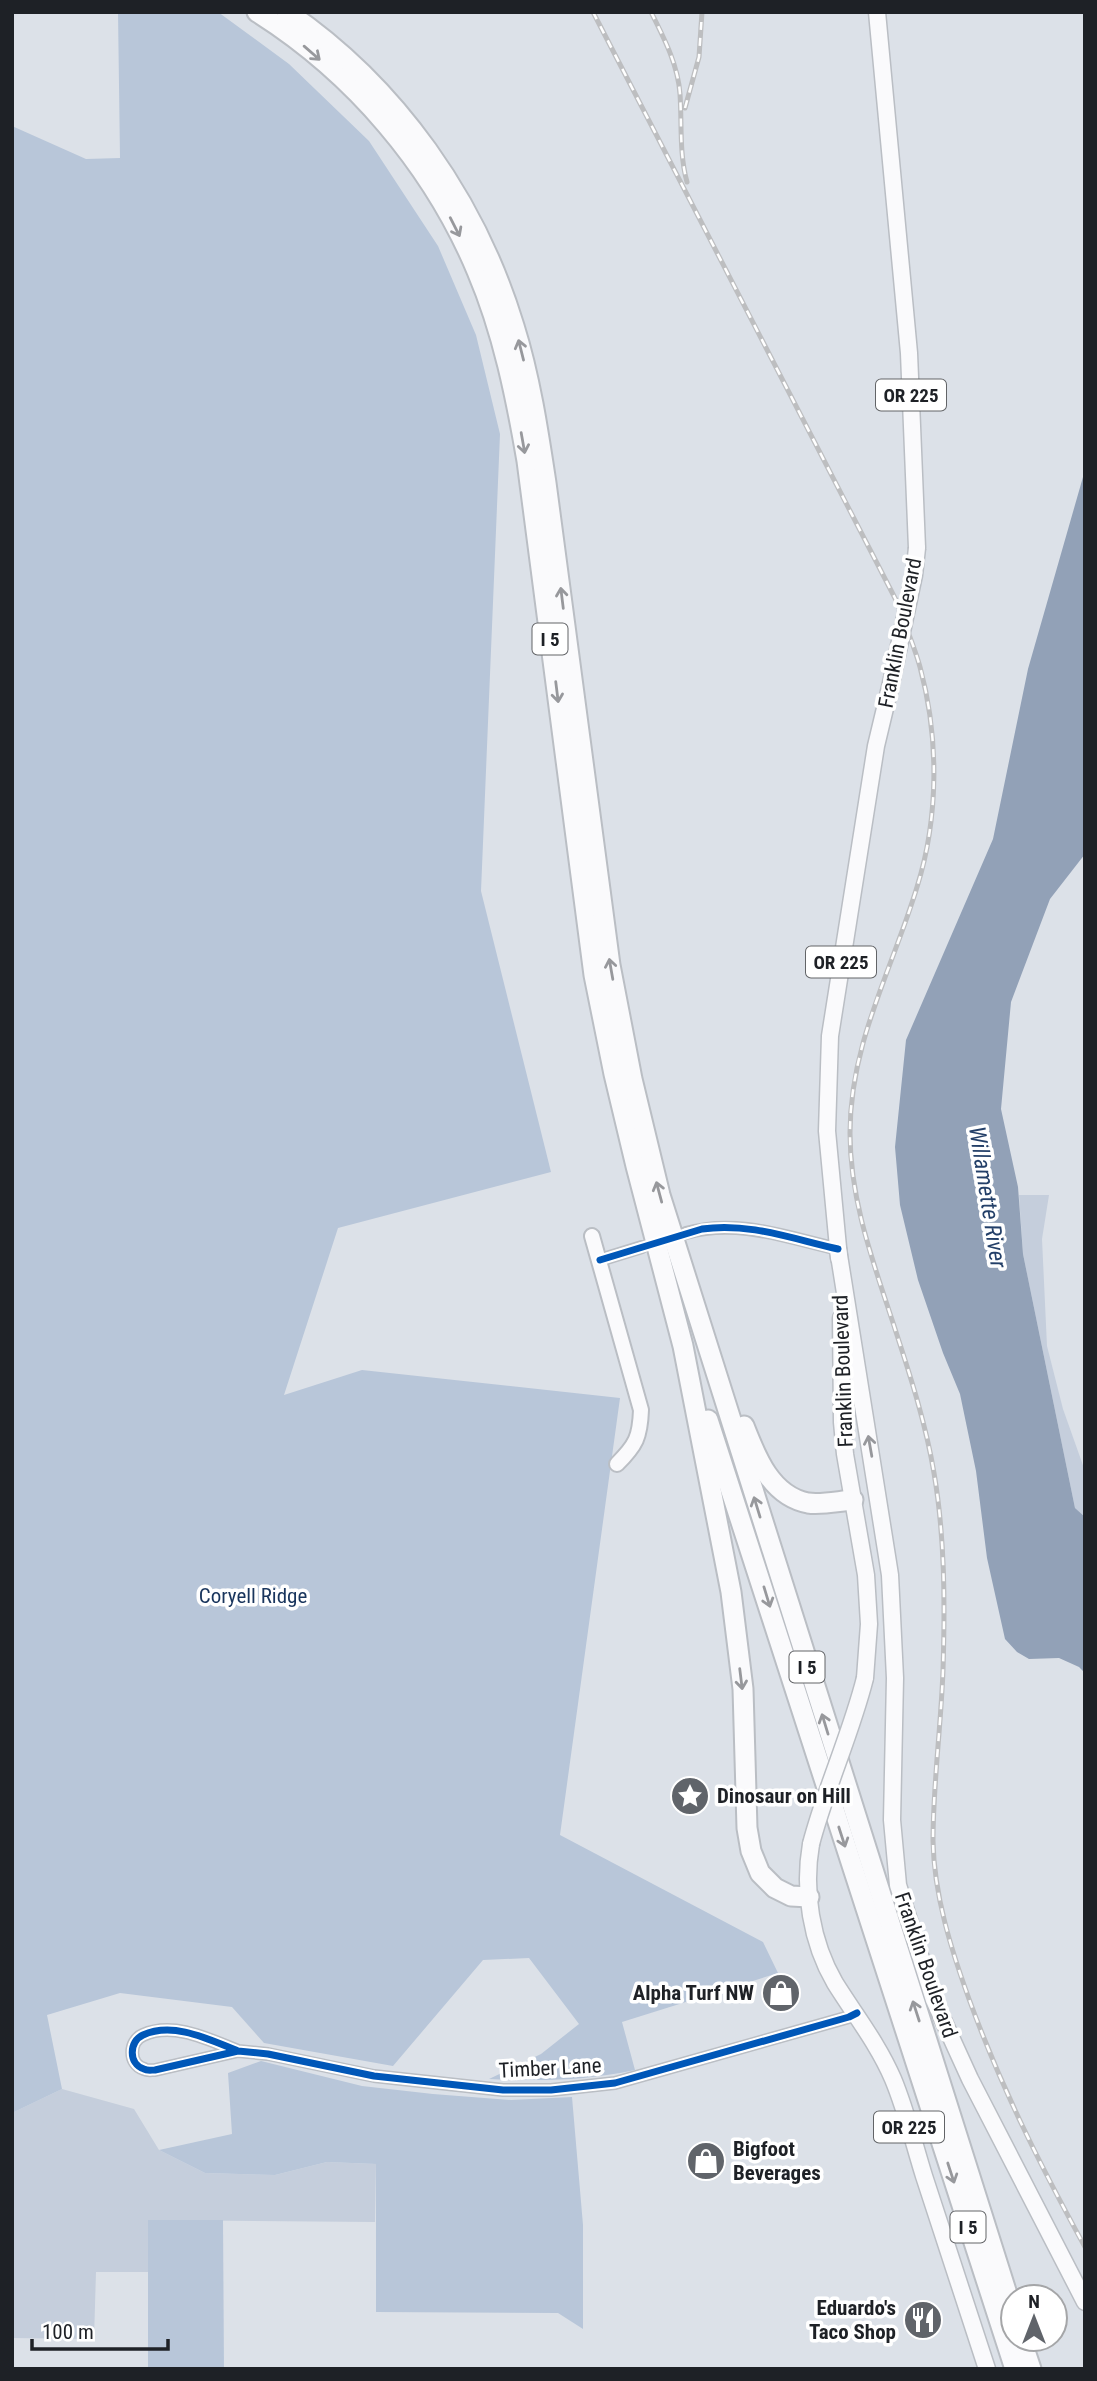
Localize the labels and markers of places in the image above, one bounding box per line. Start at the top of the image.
place icon: Dinosaur on Hill [669,1775,711,1817]
place label: Dinosaur on Hill [717,1784,851,1808]
shop icon: Alpha Turf NW [760,1972,802,2014]
place label: Alpha Turf NW [633,1981,754,2005]
place label: Bigfoot Beverages [733,2137,821,2185]
shop icon: Bigfoot Beverages [685,2140,727,2182]
place label: Eduardo's Taco Shop [809,2296,896,2344]
restaurant icon: Eduardo's Taco Shop [902,2299,944,2341]

